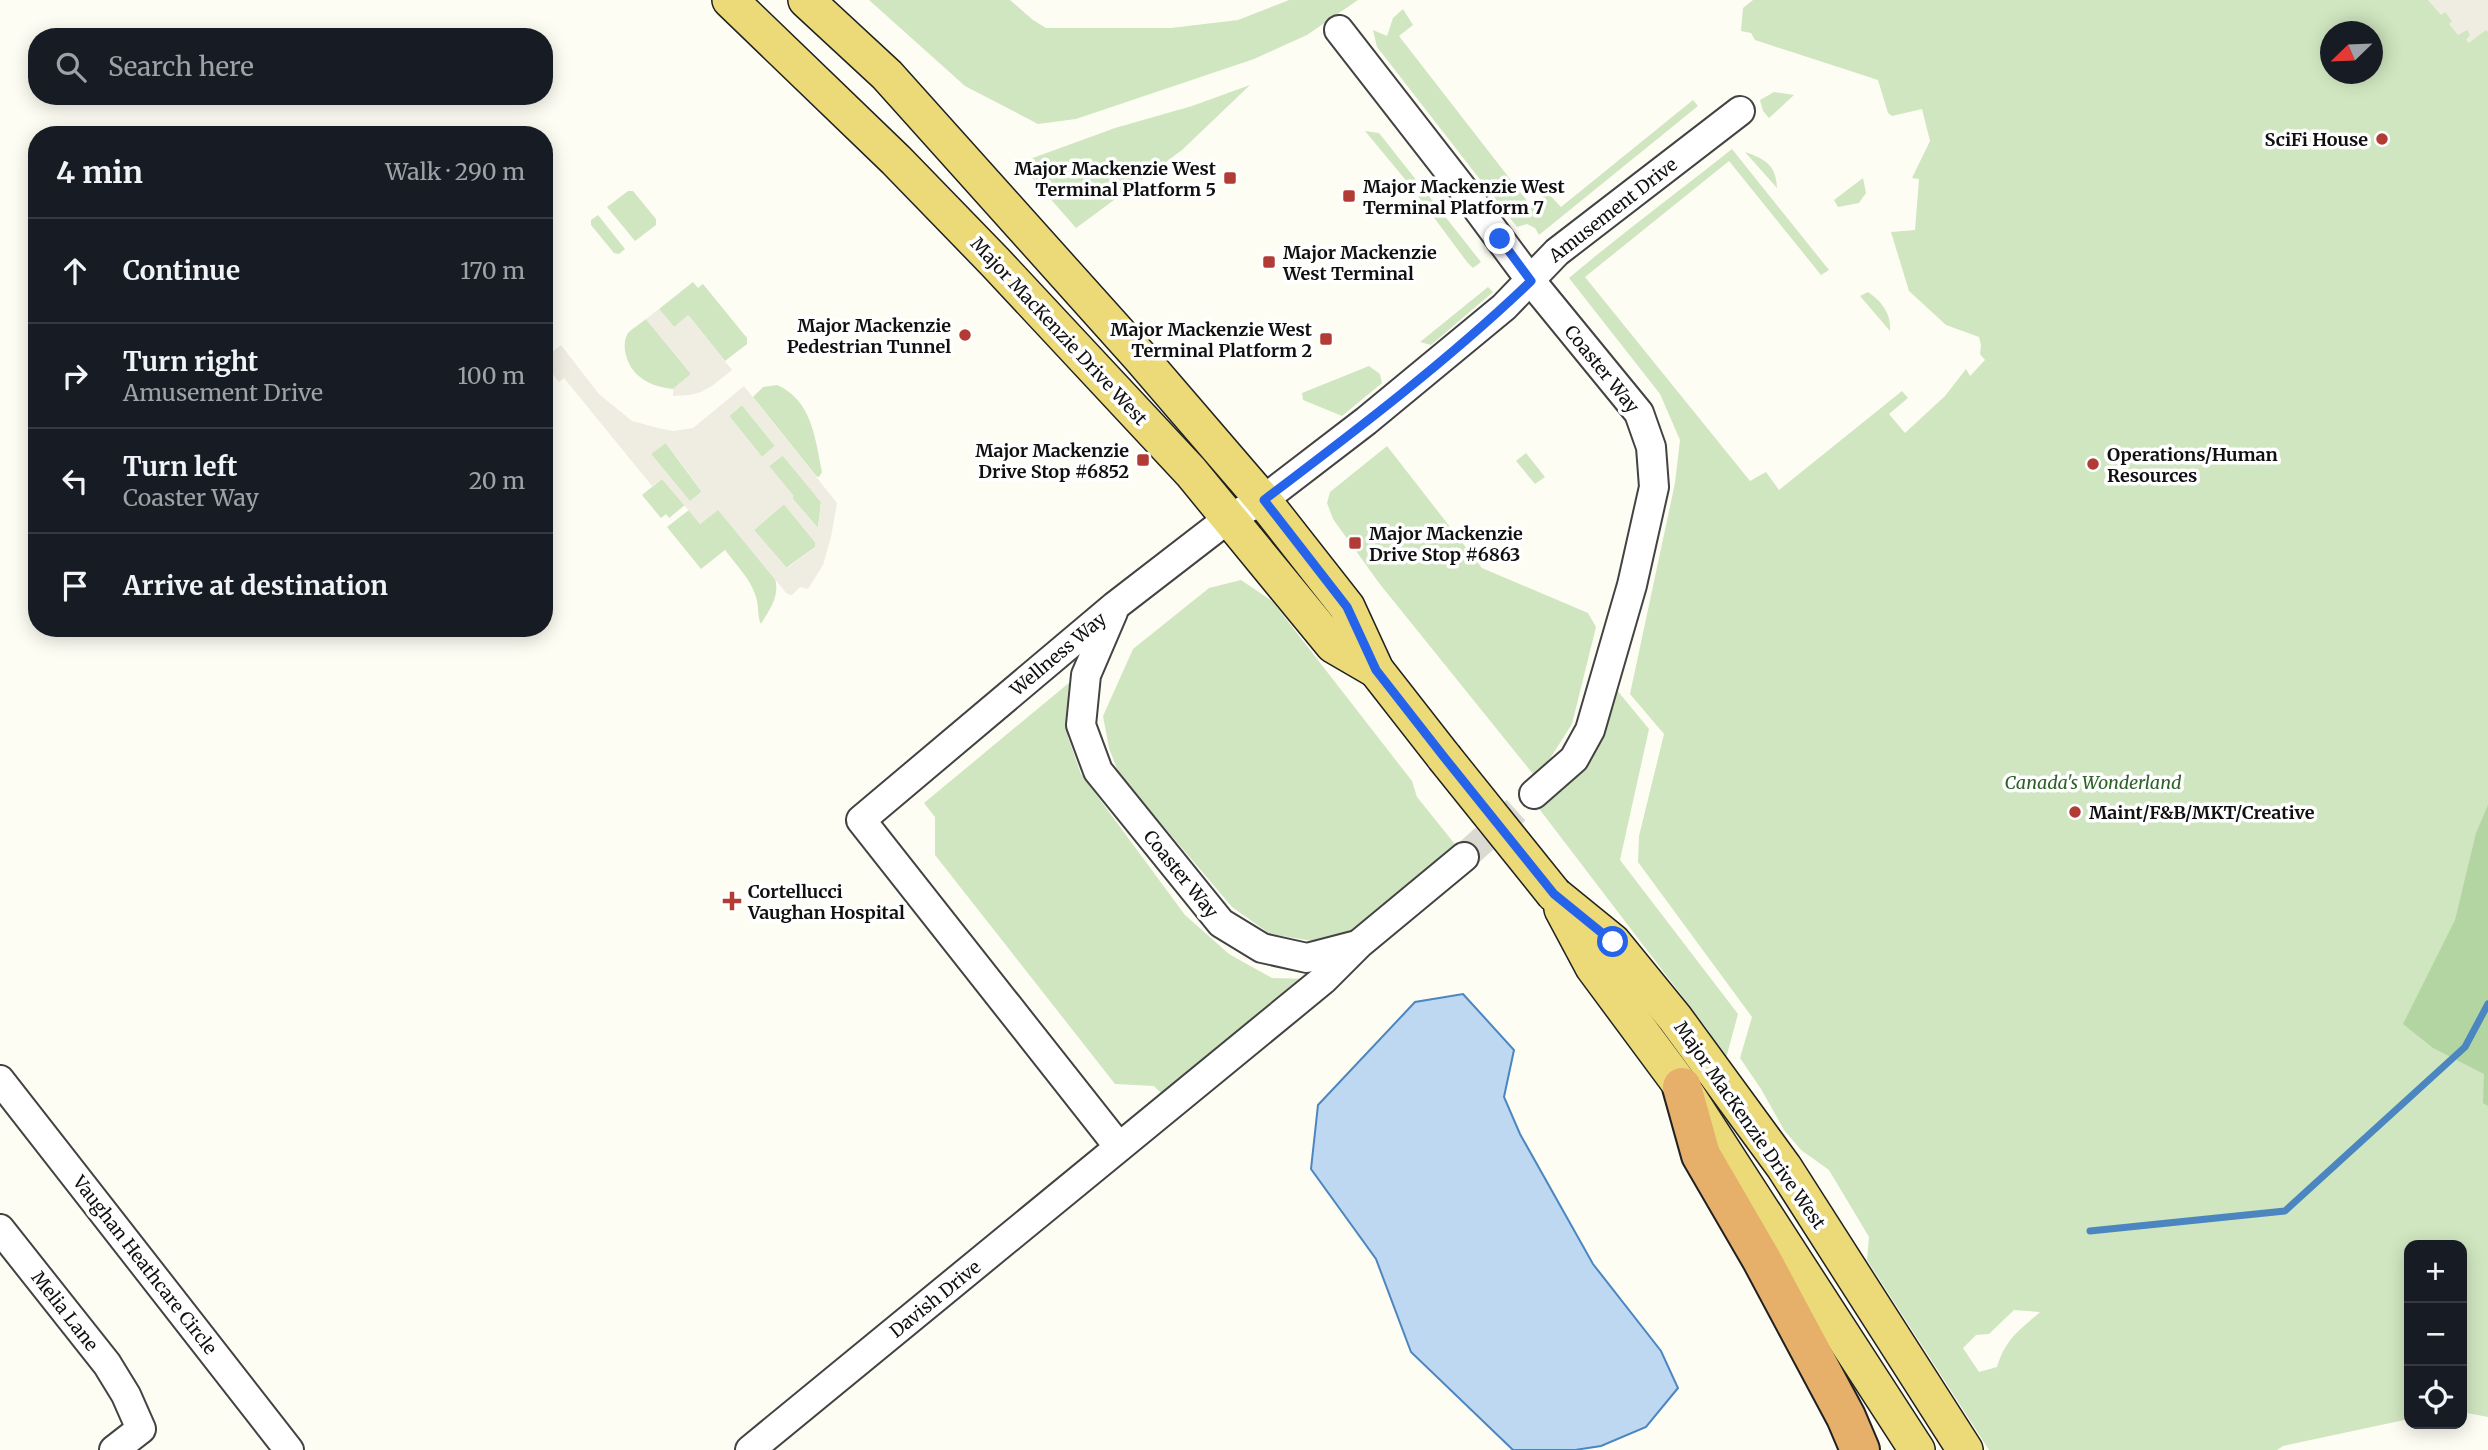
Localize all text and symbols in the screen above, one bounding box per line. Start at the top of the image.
north arrow [2320,21,2383,84]
search box [28,28,553,105]
icon: search [52,48,90,86]
text: Search here [108,50,254,83]
place label: SciFi House [2265,128,2368,151]
marker: SciFi House [2374,131,2390,147]
text: 4 min [56,153,143,191]
street label: Amusement Drive [1543,153,1682,268]
text: Walk · 290 m [385,157,525,186]
place label: Major Mackenzie West Terminal Platform 5 [1014,157,1217,201]
marker: Major Mackenzie West Terminal Platform 5 [1222,170,1238,186]
place label: Major Mackenzie West Terminal Platform 7 [1363,175,1566,219]
marker: Major Mackenzie West Terminal Platform 7 [1341,188,1357,204]
route end [1484,223,1515,254]
street label: Major MacKenzie Drive West [966,232,1152,430]
place label: Major Mackenzie West Terminal [1282,241,1437,285]
icon: ahead [56,252,94,290]
text: Continue [123,254,240,287]
marker: Major Mackenzie West Terminal [1261,254,1277,270]
text: 170 m [460,256,525,285]
place label: Major Mackenzie Pedestrian Tunnel [787,314,951,358]
place label: Major Mackenzie West Terminal Platform 2 [1110,318,1313,362]
street label: Coaster Way [1560,320,1645,418]
marker: Major Mackenzie Pedestrian Tunnel [957,327,973,343]
marker: Major Mackenzie West Terminal Platform 2 [1318,331,1334,347]
text: Turn right [123,345,258,378]
icon: right [56,357,94,395]
text: 100 m [457,361,525,390]
text: Amusement Drive [123,378,323,407]
place label: Major Mackenzie Drive Stop #6852 [975,439,1129,483]
place label: Operations/Human Resources [2107,443,2278,487]
text: Turn left [123,450,237,483]
marker: Major Mackenzie Drive Stop #6852 [1135,452,1151,468]
marker: Operations/Human Resources [2085,456,2101,472]
icon: left [56,462,94,500]
text: 20 m [469,466,525,495]
text: Coaster Way [123,483,259,512]
place label: Major Mackenzie Drive Stop #6863 [1369,522,1523,566]
marker: Major Mackenzie Drive Stop #6863 [1347,535,1363,551]
icon: arrive [56,567,94,605]
text: Arrive at destination [123,569,388,602]
street label: Wellness Way [1005,607,1111,701]
park label: Canada's Wonderland [2004,771,2182,794]
place label: Maint/F&B/MKT/Creative [2089,801,2315,824]
marker: Maint/F&B/MKT/Creative [2067,804,2083,820]
street label: Coaster Way [1139,825,1224,923]
place label: Cortellucci Vaughan Hospital [747,880,905,924]
marker: Cortellucci Vaughan Hospital [722,891,742,911]
route start [1597,926,1628,957]
street label: Major MacKenzie Drive West [1669,1017,1831,1233]
street label: Vaughan Heathcare Circle [67,1170,222,1359]
map controls [2404,1240,2467,1429]
button: + [2404,1240,2467,1303]
street label: Davish Drive [885,1255,985,1343]
street label: Melia Lane [27,1266,103,1356]
button: − [2404,1303,2467,1366]
button: locate [2404,1366,2467,1429]

